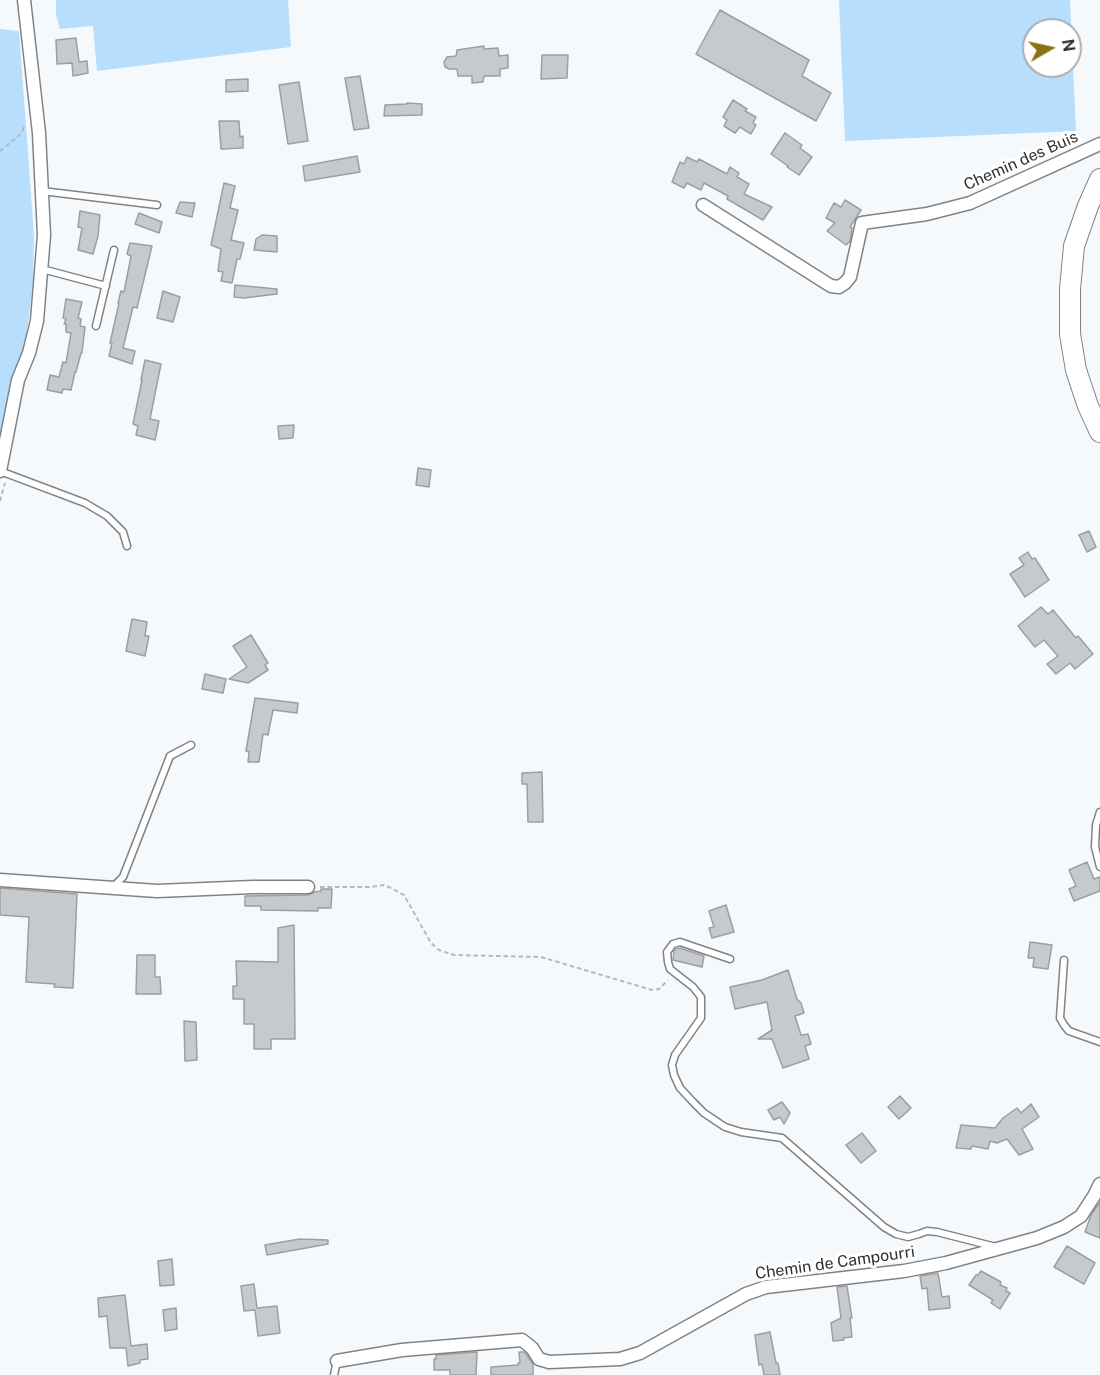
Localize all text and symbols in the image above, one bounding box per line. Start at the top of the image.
north arrow [1022,18,1082,78]
text: N [1058,38,1079,53]
street label: Chemin des Buis [961,127,1081,195]
street label: Chemin de Campourri [754,1242,916,1284]

